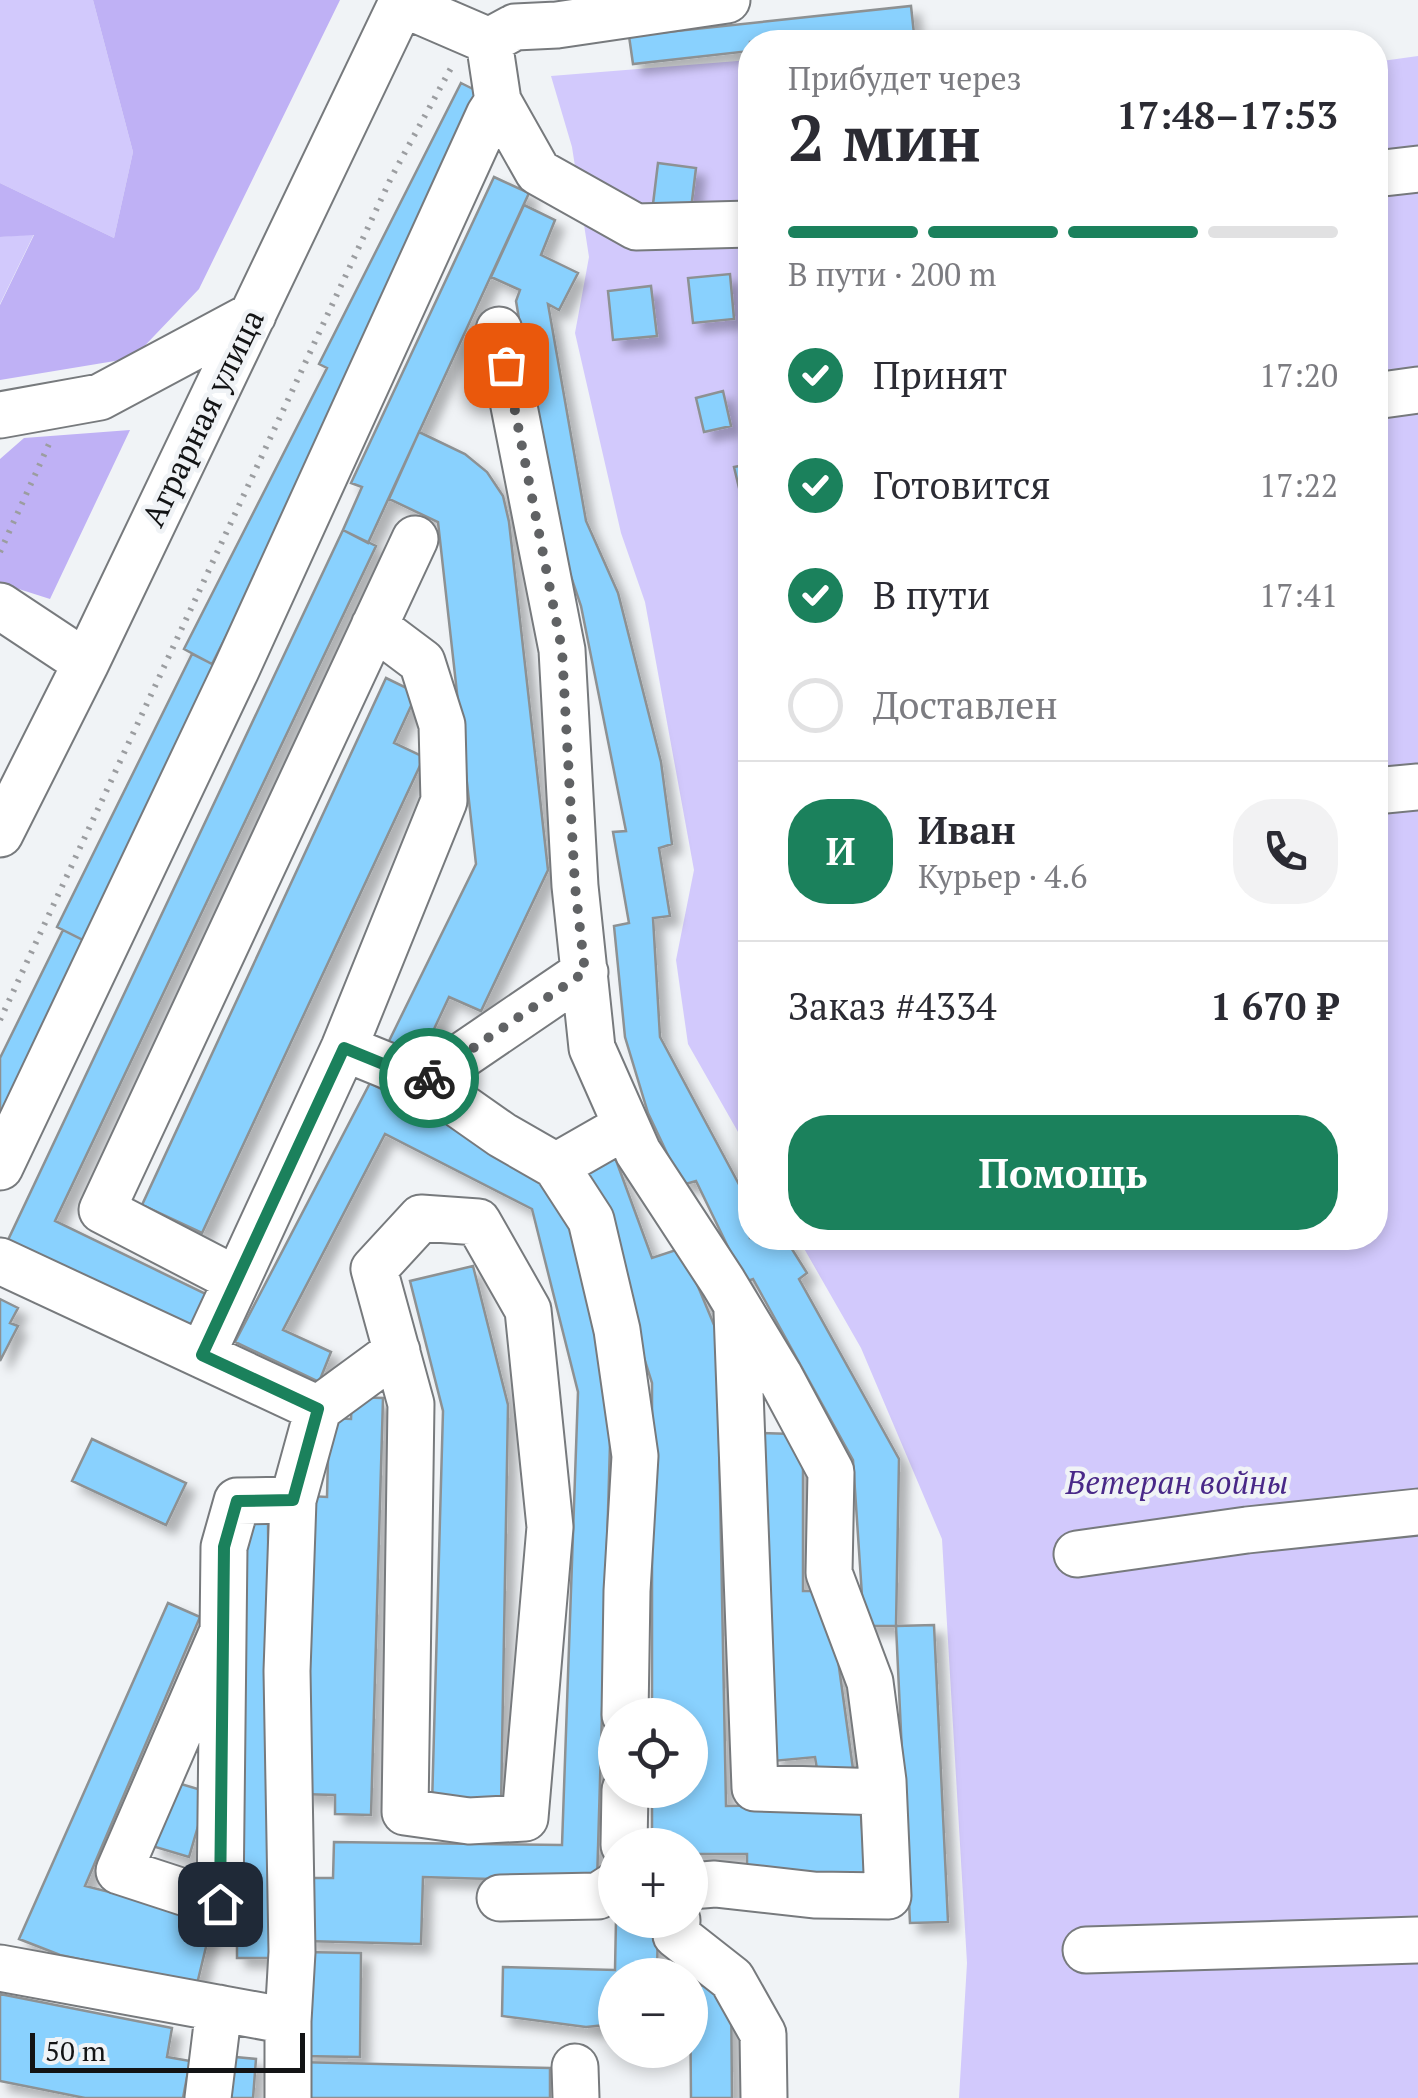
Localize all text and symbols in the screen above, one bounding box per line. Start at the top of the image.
text: Прибудет через [788,57,1022,99]
text: 17:48–17:53 [1116,90,1338,140]
text: 2 мин [788,93,981,180]
text: В пути · 200 m [788,253,996,295]
street label: Аграрная улица [131,302,273,533]
pin [464,323,549,408]
icon: bag [479,338,534,393]
icon: check [788,348,843,403]
text: Принят [873,350,1007,400]
text: 17:20 [1259,354,1338,396]
icon: check [788,458,843,513]
text: Готовится [873,460,1051,510]
text: 17:22 [1259,464,1338,506]
icon: check [788,568,843,623]
text: В пути [873,570,990,620]
text: 17:41 [1259,574,1338,616]
text: Доставлен [873,680,1058,730]
button: phone [1233,799,1338,904]
text: Иван [918,805,1016,855]
text: И [826,826,855,876]
text: Курьер · 4.6 [918,855,1087,897]
text: Заказ #4334 [788,981,997,1031]
text: 1 670 ₽ [1210,981,1338,1031]
courier [379,1028,479,1128]
icon: bike [402,1051,457,1106]
button: Помощь [788,1115,1338,1230]
park label: Ветеран войны [1065,1461,1288,1503]
map controls [598,1698,708,2068]
button: locate [598,1698,708,1808]
button: + [598,1828,708,1938]
pin [178,1862,263,1947]
icon: home [193,1877,248,1932]
button: − [598,1958,708,2068]
scale bar [30,2028,305,2072]
text: 50 m [45,2032,106,2069]

